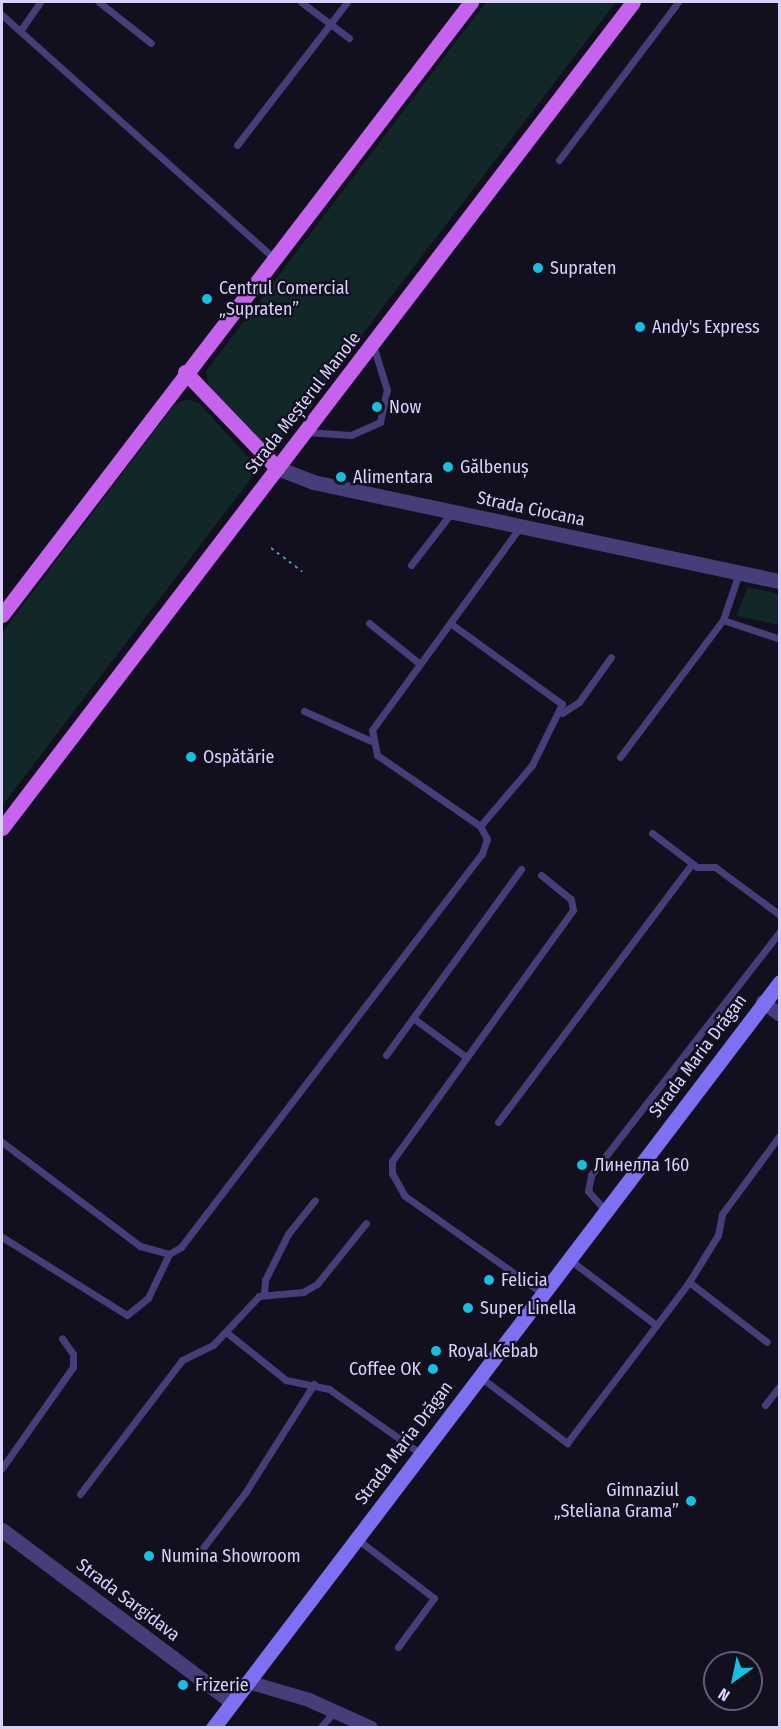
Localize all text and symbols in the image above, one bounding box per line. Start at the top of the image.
place label: Supraten [550,257,616,279]
marker: Supraten [531,261,545,275]
place label: Centrul Comercial „Supraten” [219,278,349,320]
marker: Centrul Comercial „Supraten” [200,292,214,306]
place label: Andy's Express [652,316,760,338]
marker: Andy's Express [633,320,647,334]
street label: Strada Meșterul Manole [241,328,365,478]
place label: Now [389,396,421,418]
marker: Now [370,400,384,414]
place label: Gălbenuș [460,456,529,478]
marker: Gălbenuș [441,460,455,474]
place label: Alimentara [353,466,433,488]
marker: Alimentara [334,470,348,484]
street label: Strada Ciocana [475,487,587,531]
place label: Ospătărie [203,746,275,768]
marker: Ospătărie [184,750,198,764]
street label: Strada Maria Drăgan [645,990,751,1122]
place label: Линелла 160 [594,1154,689,1176]
marker: Линелла 160 [575,1158,589,1172]
place label: Felicia [501,1269,547,1291]
marker: Felicia [482,1273,496,1287]
place label: Super Linella [480,1297,576,1319]
marker: Super Linella [461,1301,475,1315]
place label: Royal Kebab [448,1340,538,1362]
marker: Royal Kebab [429,1344,443,1358]
place label: Coffee OK [349,1358,421,1380]
marker: Coffee OK [426,1362,440,1376]
street label: Strada Maria Drăgan [351,1377,457,1509]
place label: Gimnaziul „Steliana Grama” [554,1480,679,1522]
marker: Gimnaziul „Steliana Grama” [684,1494,698,1508]
place label: Numina Showroom [161,1545,300,1567]
marker: Numina Showroom [142,1549,156,1563]
street label: Strada Sargidava [72,1554,184,1646]
north arrow [703,1651,763,1711]
place label: Frizerie [195,1674,249,1696]
marker: Frizerie [176,1678,190,1692]
text: N [715,1684,733,1705]

